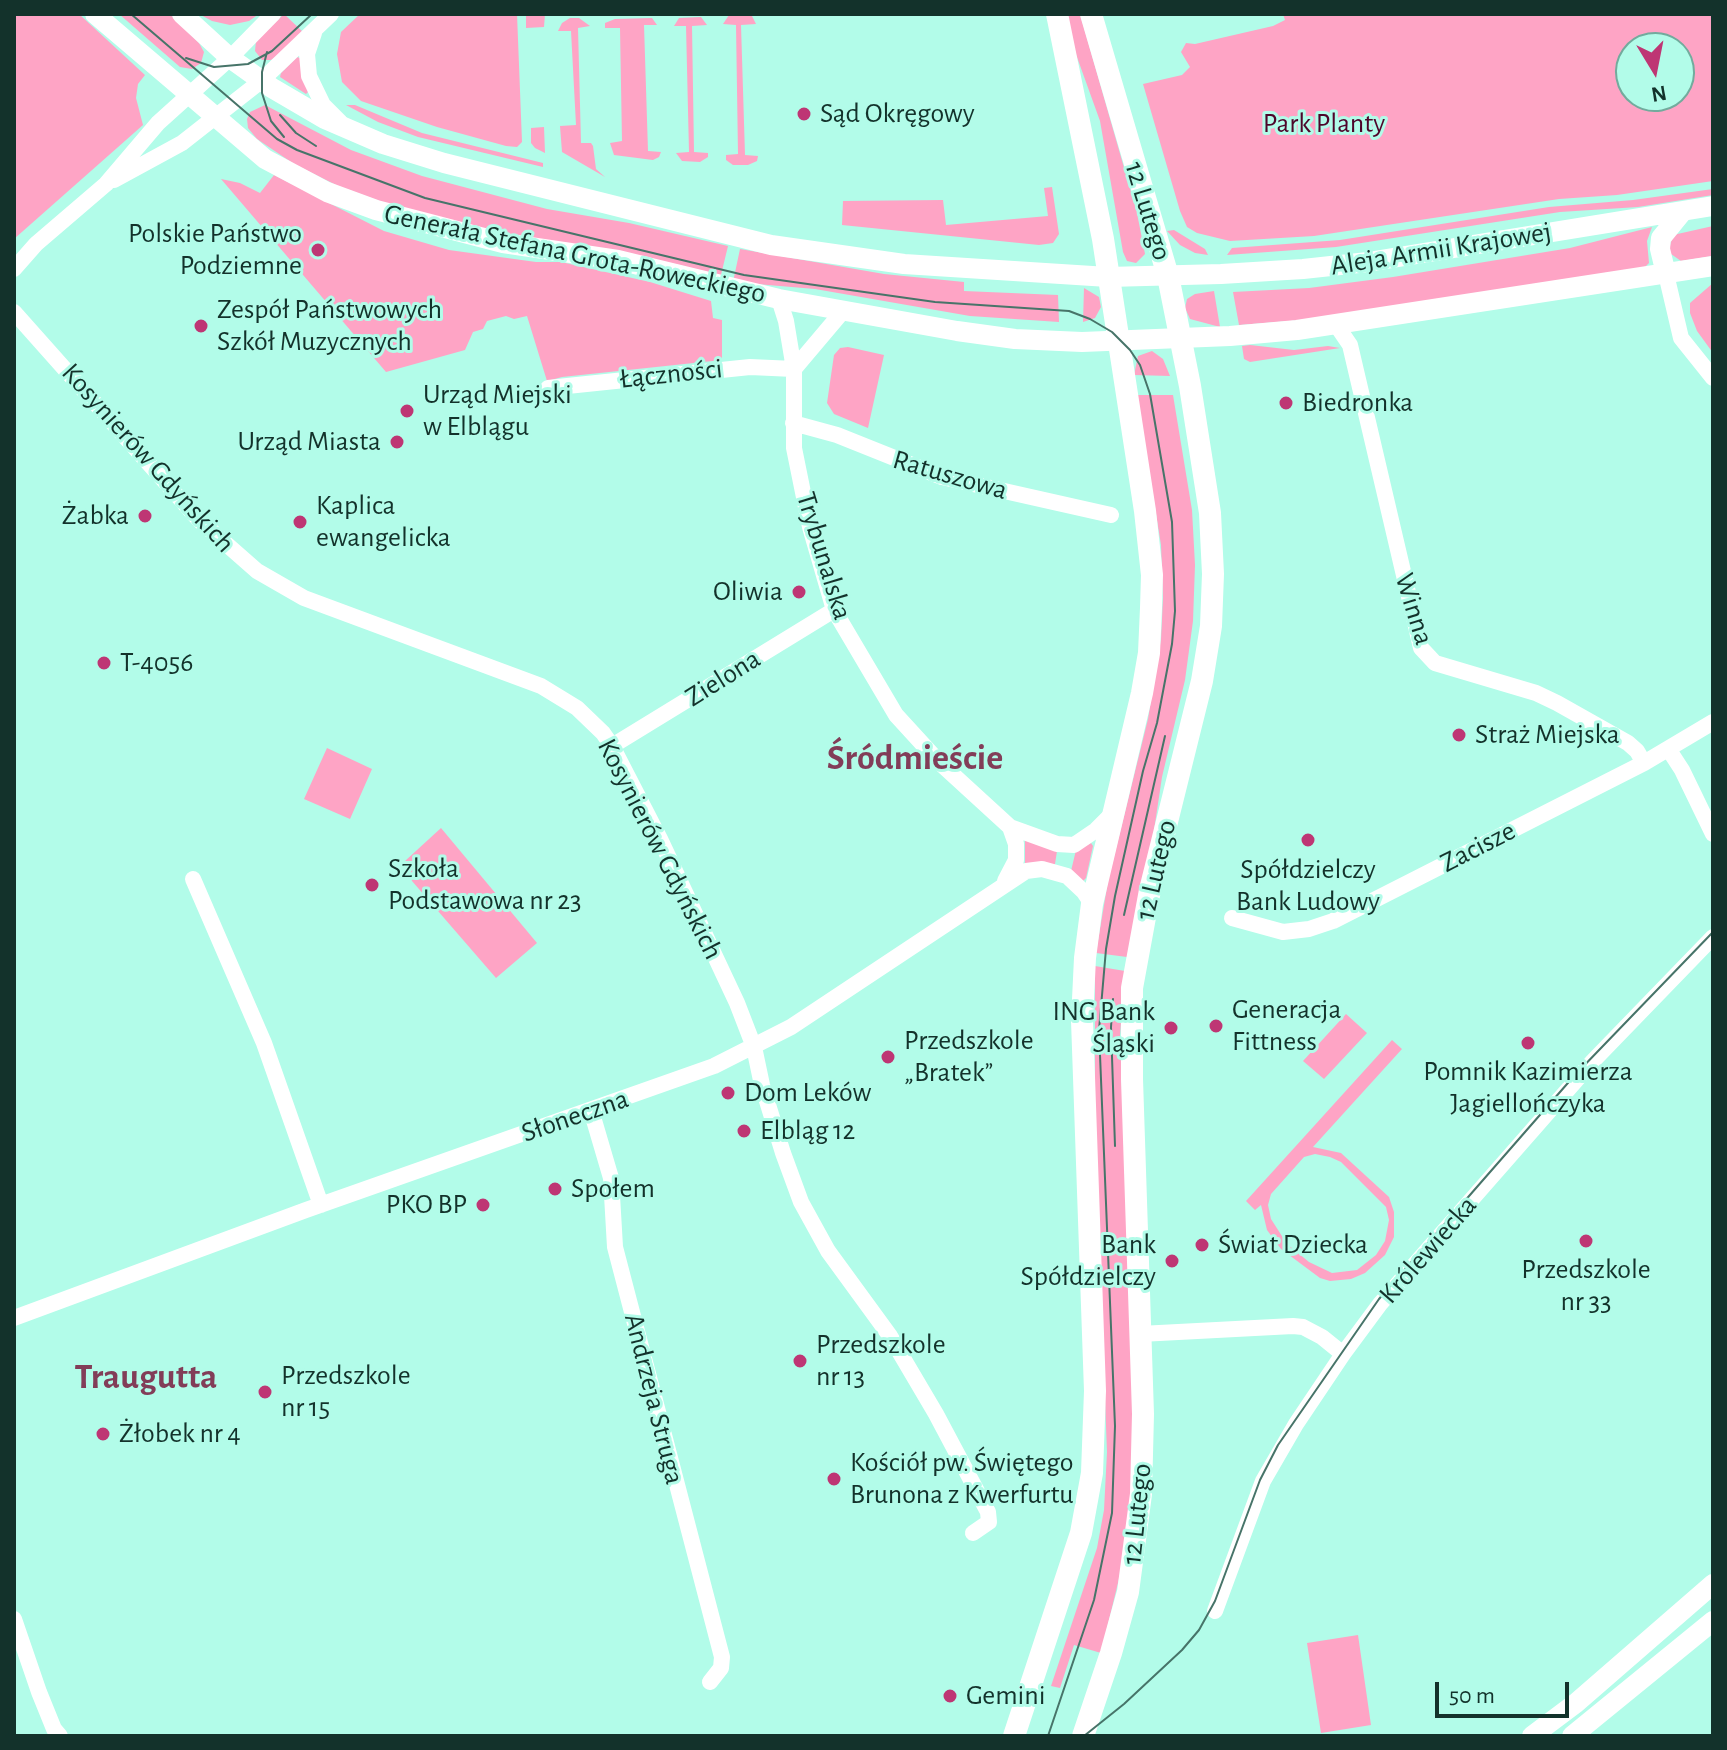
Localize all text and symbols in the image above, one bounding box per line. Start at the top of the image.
north arrow [1615,32,1695,112]
text: N [1649,82,1668,106]
place label: Sąd Okręgowy [820,97,975,131]
marker: Sąd Okręgowy [795,105,813,123]
park label: Park Planty [1263,107,1385,141]
street label: 12 Lutego [1117,158,1179,264]
street label: Generała Stefana Grota-Roweckiego [381,197,769,311]
street label: Aleja Armii Krajowej [1328,215,1554,283]
place label: Polskie Państwo Podziemne [128,217,302,283]
marker: Polskie Państwo Podziemne [309,241,327,259]
place label: Zespół Państwowych Szkół Muzycznych [217,293,442,359]
marker: Zespół Państwowych Szkół Muzycznych [192,317,210,335]
street label: Łączności [618,352,724,396]
street label: Kosynierów Gdyńskich [54,356,242,560]
place label: Urząd Miejski w Elblągu [423,378,572,444]
place label: Biedronka [1302,386,1413,420]
marker: Biedronka [1277,394,1295,412]
marker: Urząd Miejski w Elblągu [398,402,416,420]
place label: Urząd Miasta [237,425,381,459]
marker: Urząd Miasta [388,433,406,451]
street label: Ratuszowa [889,443,1011,507]
street label: Trybunalska [789,488,859,624]
place label: Kaplica ewangelicka [316,489,451,555]
place label: Żabka [62,499,129,533]
marker: Żabka [136,507,154,525]
marker: Kaplica ewangelicka [291,513,309,531]
street label: Winna [1387,569,1441,649]
place label: Oliwia [713,575,783,609]
marker: Oliwia [790,583,808,601]
street label: Zielona [679,642,767,714]
place label: T-4056 [120,646,193,680]
marker: T-4056 [95,654,113,672]
place label: Straż Miejska [1475,718,1620,752]
marker: Straż Miejska [1450,726,1468,744]
street label: Kosynierów Gdyńskich [590,733,730,965]
district label: Śródmieście [827,736,1003,780]
street label: Zacisze [1435,814,1521,880]
street label: 12 Lutego [1128,817,1184,923]
marker: Spółdzielczy Bank Ludowy [1299,831,1317,849]
place label: Szkoła Podstawowa nr 23 [388,852,581,918]
place label: Spółdzielczy Bank Ludowy [1236,853,1380,919]
marker: Szkoła Podstawowa nr 23 [363,876,381,894]
place label: Generacja Fittness [1232,993,1341,1059]
place label: ING Bank Śląski [1053,995,1155,1061]
marker: Generacja Fittness [1207,1017,1225,1035]
marker: ING Bank Śląski [1162,1019,1180,1037]
place label: Przedszkole „Bratek” [904,1024,1034,1090]
marker: Pomnik Kazimierza Jagiellończyka [1519,1034,1537,1052]
marker: Przedszkole „Bratek” [879,1048,897,1066]
place label: Pomnik Kazimierza Jagiellończyka [1423,1055,1633,1121]
place label: Dom Leków [744,1076,871,1110]
street label: Słoneczna [517,1082,633,1150]
marker: Dom Leków [719,1084,737,1102]
place label: Elbląg 12 [760,1114,855,1148]
marker: Elbląg 12 [735,1122,753,1140]
place label: Społem [571,1172,655,1206]
marker: Społem [546,1180,564,1198]
place label: PKO BP [386,1188,467,1222]
street label: Królewiecka [1372,1189,1484,1311]
marker: PKO BP [474,1196,492,1214]
place label: Bank Spółdzielczy [1021,1228,1156,1294]
place label: Świat Dziecka [1218,1228,1368,1262]
marker: Przedszkole nr 33 [1577,1232,1595,1250]
marker: Świat Dziecka [1193,1236,1211,1254]
marker: Bank Spółdzielczy [1163,1252,1181,1270]
place label: Przedszkole nr 33 [1521,1253,1651,1319]
street label: Andrzeja Struga [617,1310,691,1488]
place label: Przedszkole nr 13 [816,1328,946,1394]
marker: Przedszkole nr 13 [791,1352,809,1370]
district label: Traugutta [75,1355,217,1399]
place label: Przedszkole nr 15 [281,1359,411,1425]
marker: Przedszkole nr 15 [256,1383,274,1401]
place label: Żłobek nr 4 [119,1417,241,1451]
marker: Żłobek nr 4 [94,1425,112,1443]
place label: Kościół pw. Świętego Brunona z Kwerfurtu [850,1446,1074,1512]
street label: 12 Lutego [1115,1462,1159,1566]
marker: Kościół pw. Świętego Brunona z Kwerfurtu [825,1470,843,1488]
scale bar [1439,1666,1573,1716]
place label: Gemini [966,1679,1046,1713]
text: 50 m [1449,1684,1495,1708]
marker: Gemini [941,1687,959,1705]

